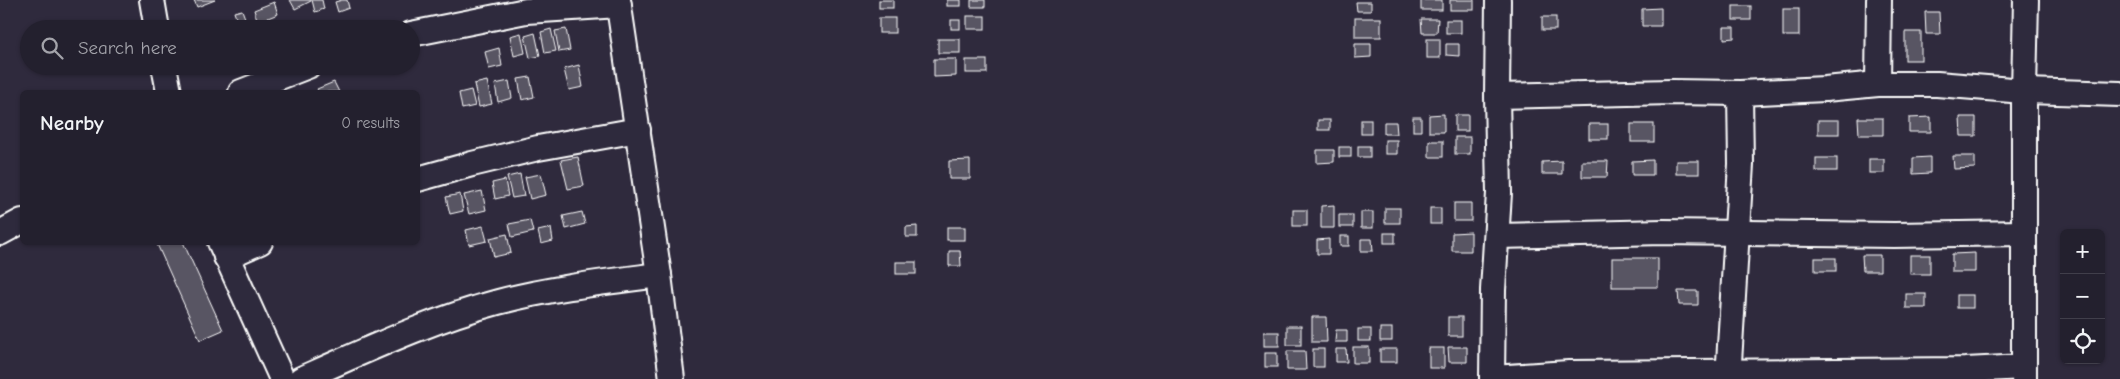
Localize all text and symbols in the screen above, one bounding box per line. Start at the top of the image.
search box [20,20,420,75]
icon: search [38,34,66,62]
text: Search here [78,37,177,59]
text: Nearby [40,111,104,135]
text: 0 results [341,114,400,132]
map controls [2060,229,2105,364]
button: + [2060,229,2105,274]
button: − [2060,274,2105,319]
button: locate [2060,319,2105,364]

